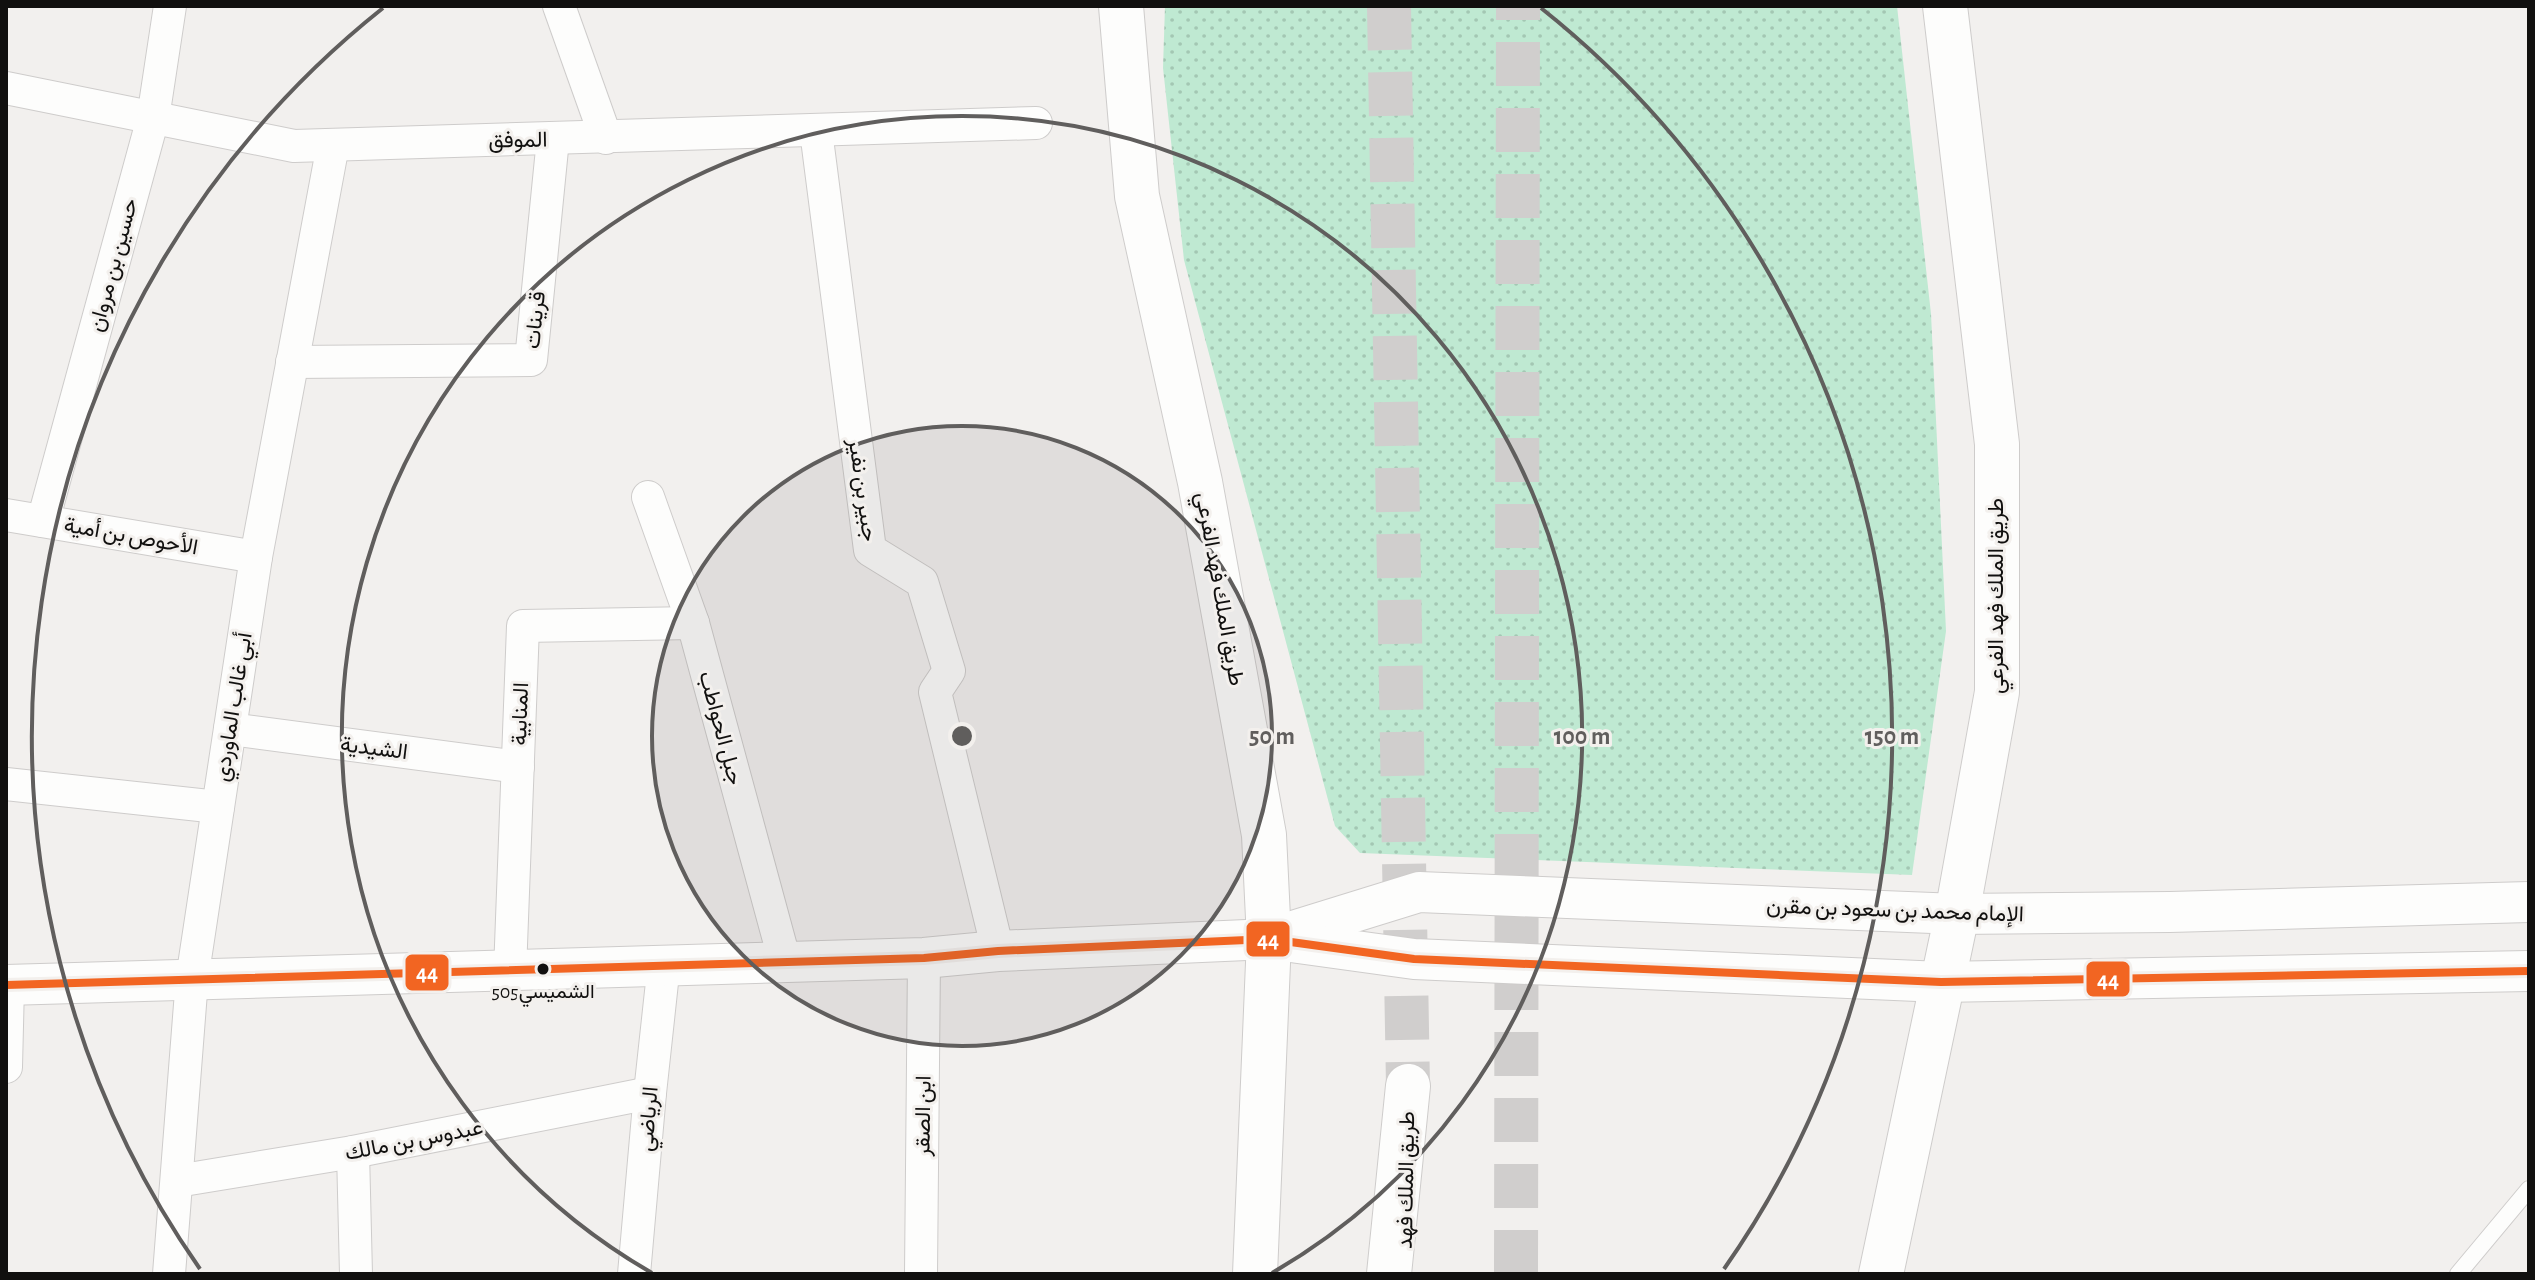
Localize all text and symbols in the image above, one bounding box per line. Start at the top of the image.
street label: الموفق [488,128,548,154]
street label: حسين بن مروان [85,196,143,335]
street label: قرينات [521,290,551,350]
street label: جبير بن نفير [843,436,881,543]
street label: طريق الملك فهد الفرعي [1185,490,1248,689]
street label: طريق الملك فهد الفرعي [1985,498,2014,694]
street label: الأحوص بن أمية [62,511,200,561]
street label: أبي غالب الماوردي [209,631,263,784]
street label: جبل الحواطب [693,669,747,788]
street label: المنابية [508,682,533,746]
centre of rings [948,722,976,750]
text: 50 m [1249,725,1295,749]
text: 100 m [1554,725,1610,749]
text: 150 m [1865,725,1919,749]
street label: الشيدية [339,733,409,764]
street label: الإمام محمد بن سعود بن مقرن [1766,895,2024,928]
line badge: 44 [1245,920,1291,958]
text: 44 [1257,929,1279,951]
line badge: 44 [404,953,450,992]
line badge: 44 [2085,960,2131,998]
marker: الشميسي505 [535,961,551,977]
text: 44 [416,962,438,984]
text: 44 [2097,969,2119,991]
place label: الشميسي505 [491,982,595,1008]
street label: ابن الصقر [911,1075,937,1158]
street label: الرياضي [634,1086,669,1153]
street label: طريق الملك فهد [1394,1111,1420,1249]
street label: عبدوس بن مالك [343,1116,485,1166]

